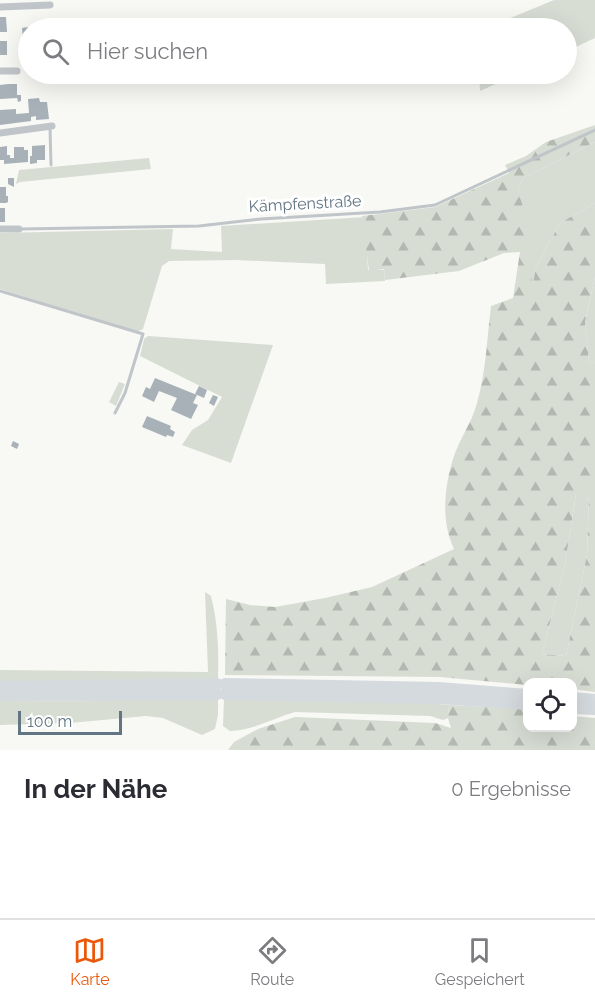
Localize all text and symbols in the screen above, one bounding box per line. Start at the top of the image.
search box [18,18,577,84]
icon: search [39,35,72,68]
text: Hier suchen [87,38,208,64]
street label: Kämpfenstraße [248,191,362,216]
map controls [523,678,577,732]
button: locate [523,678,577,732]
scale bar [18,708,122,736]
text: 100 m [27,712,72,731]
text: In der Nähe [24,774,167,804]
text: 0 Ergebnisse [451,777,571,801]
tab: Karte [70,934,110,989]
tab: Route [250,934,294,989]
tab: Gespeichert [435,934,525,989]

